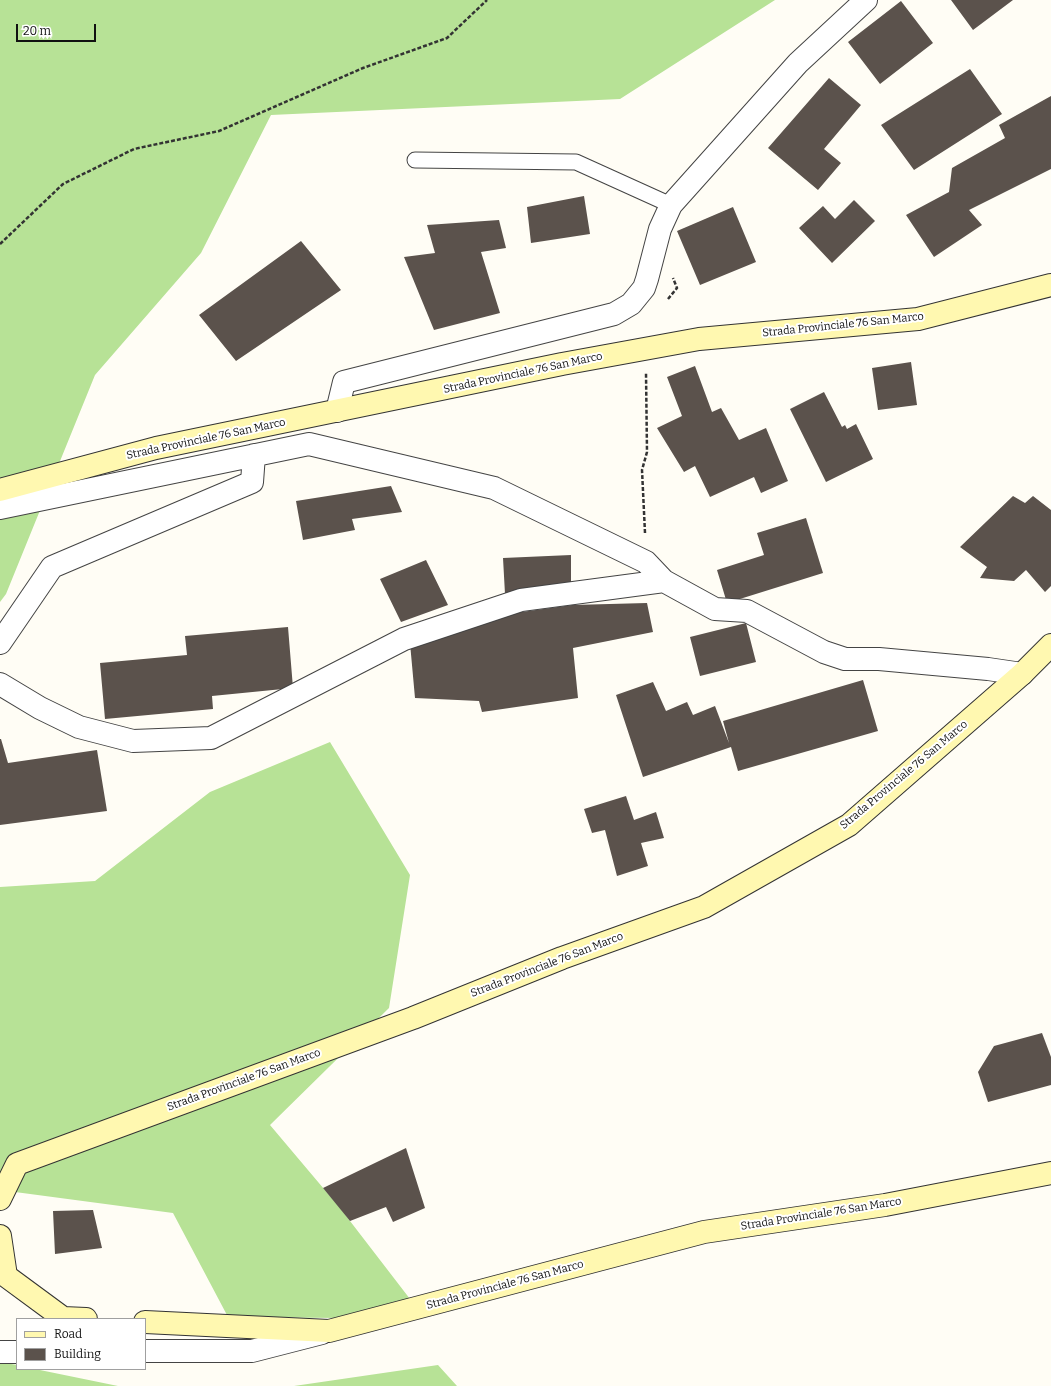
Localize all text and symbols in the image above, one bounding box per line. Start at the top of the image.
scale bar [18,16,98,42]
text: 20 m [23,24,51,38]
street label: Strada Provinciale 76 San Marco [762,310,924,340]
street label: Strada Provinciale 76 San Marco [442,350,604,396]
street label: Strada Provinciale 76 San Marco [125,416,287,462]
street label: Strada Provinciale 76 San Marco [838,718,970,832]
street label: Strada Provinciale 76 San Marco [469,930,625,1000]
street label: Strada Provinciale 76 San Marco [165,1046,323,1114]
street label: Strada Provinciale 76 San Marco [740,1195,902,1233]
street label: Strada Provinciale 76 San Marco [425,1258,585,1312]
legend [16,1318,146,1370]
text: Road [54,1327,82,1341]
text: Building [54,1347,101,1361]

